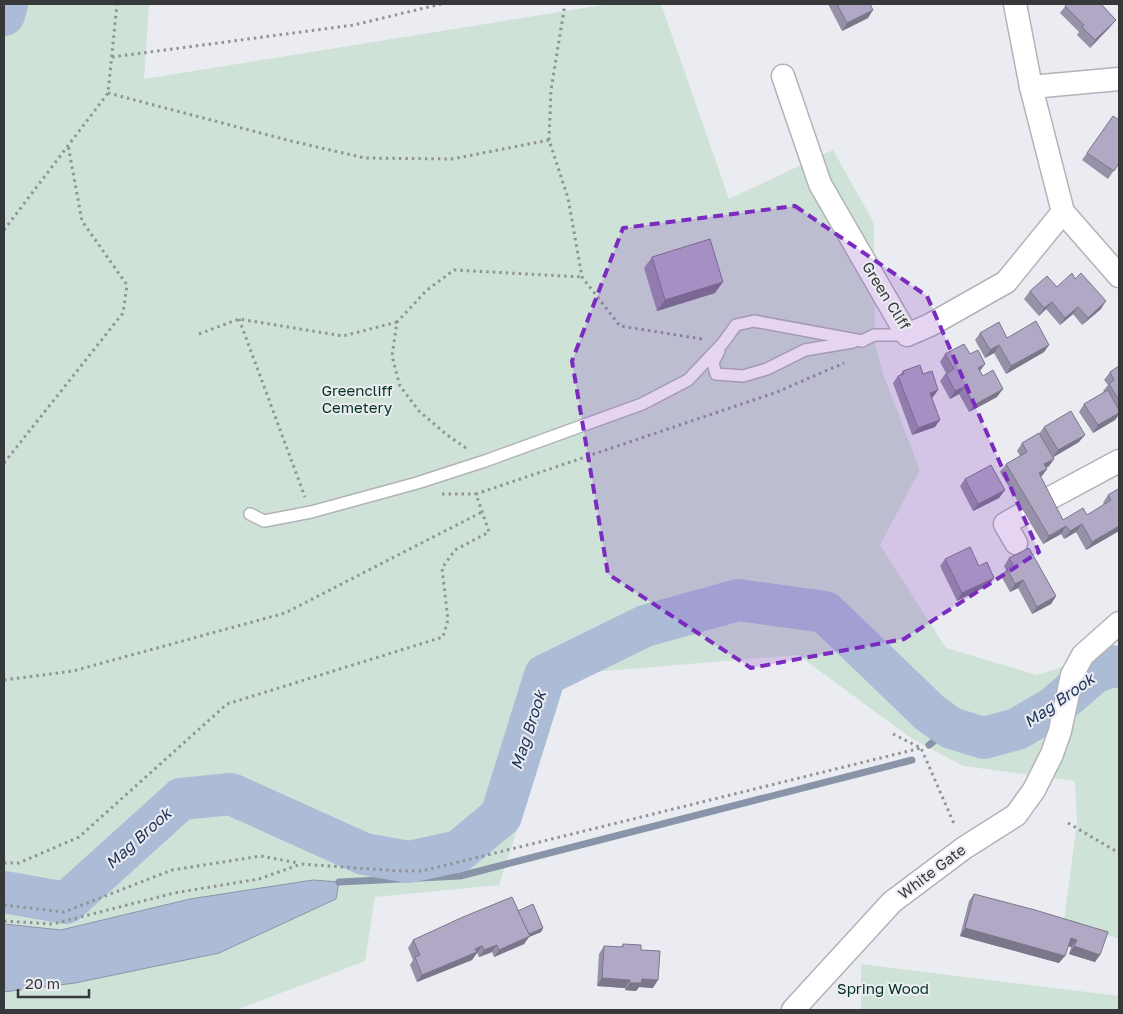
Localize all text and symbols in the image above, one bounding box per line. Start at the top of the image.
street label: Green Cliff [859,258,915,333]
park label: Greencliff Cemetery [322,381,393,416]
water label: Mag Brook [1020,667,1100,732]
water label: Mag Brook [506,686,551,772]
water label: Mag Brook [101,802,176,873]
street label: White Gate [894,840,969,902]
scale bar [18,966,89,998]
text: 20 m [25,974,60,992]
park label: Spring Wood [837,979,929,997]

